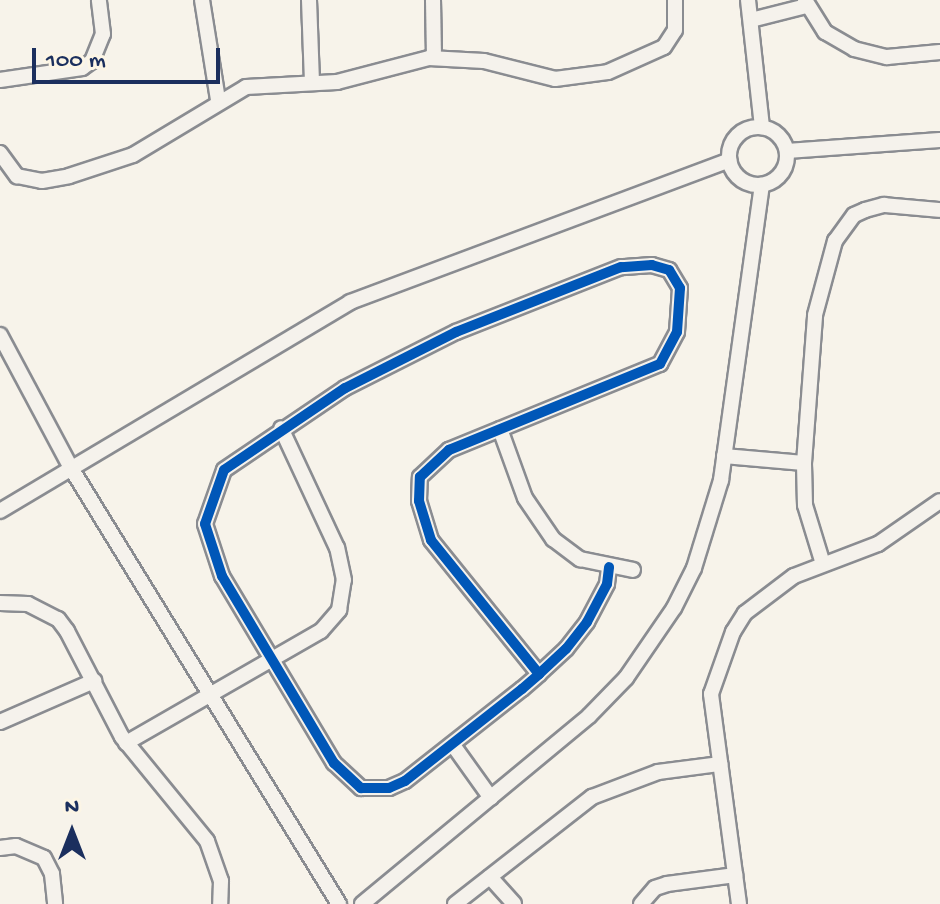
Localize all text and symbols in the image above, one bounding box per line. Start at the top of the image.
scale bar [36,32,224,82]
text: 100 m [46,47,106,76]
north arrow [32,792,112,872]
text: N [65,795,79,821]

